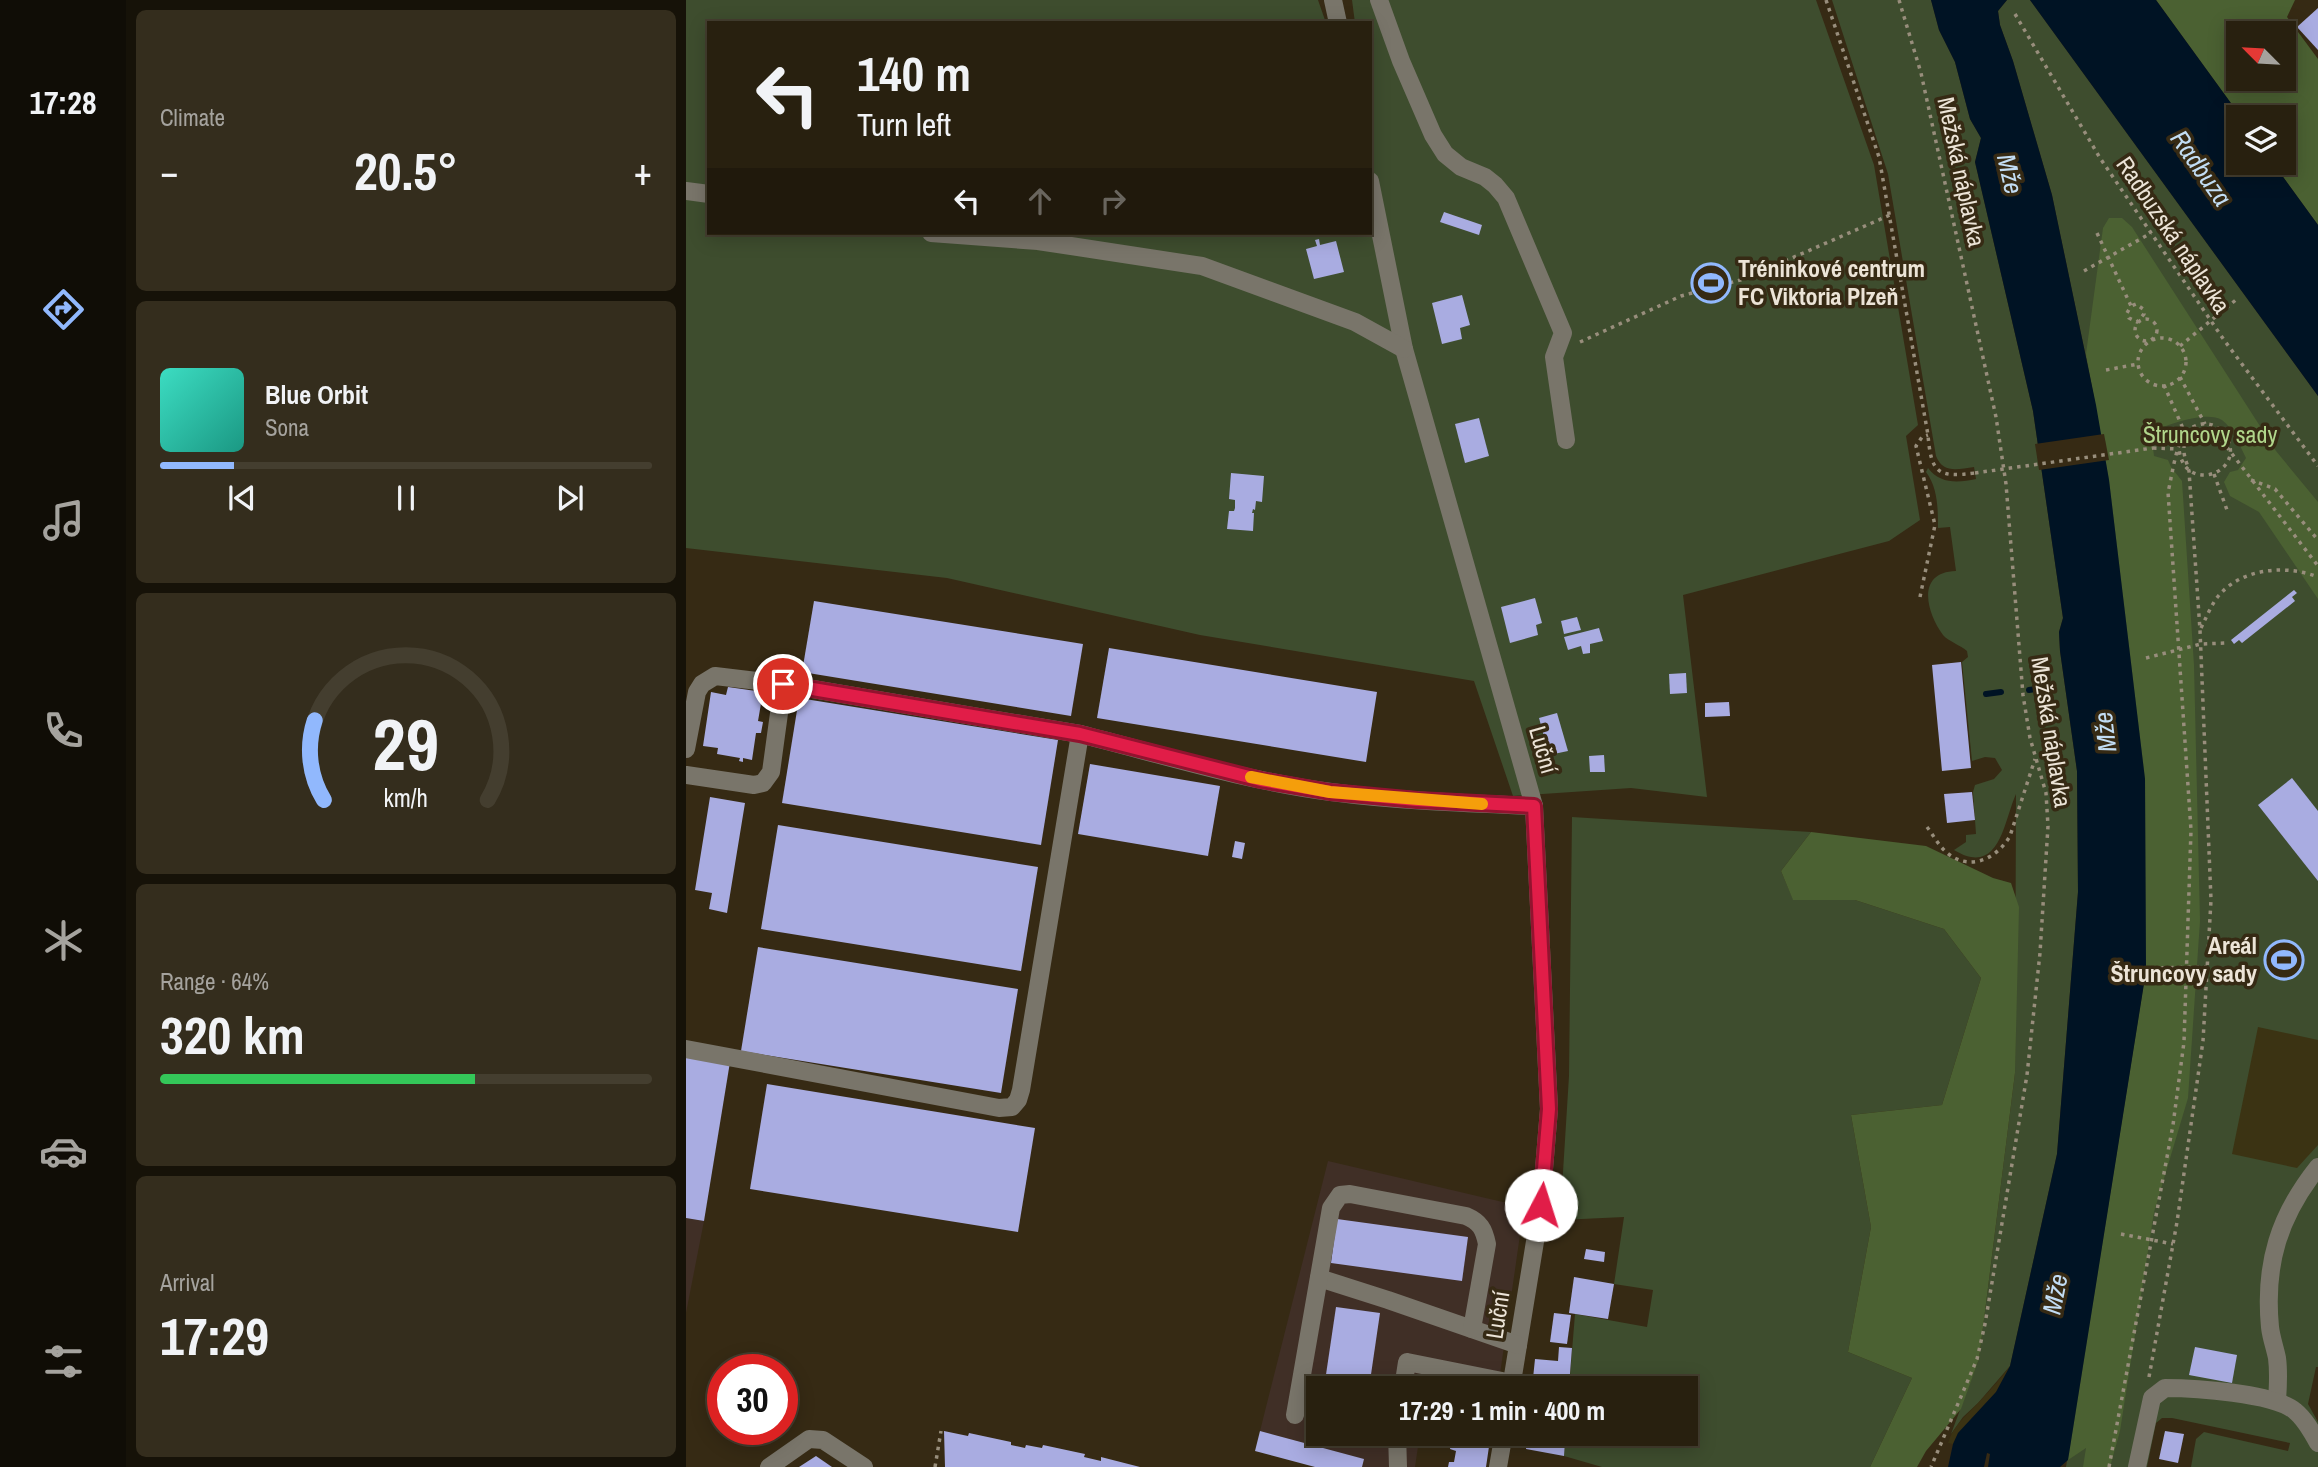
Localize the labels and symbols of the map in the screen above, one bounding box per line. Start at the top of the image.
north arrow [2226,21,2296,91]
street label: Mežská náplavka [1931,94,1993,250]
water label: Radbuza [2163,123,2240,213]
water label: Mže [1989,150,2032,197]
street label: Radbuzská náplavka [2109,150,2238,319]
place label: Tréninkové centrum FC Viktoria Plzeň [1738,252,1925,312]
sports icon: Tréninkové centrum FC Viktoria Plzeň [1690,262,1732,304]
park label: Štruncovy sady [2143,418,2277,450]
pin [753,654,813,714]
street label: Mežská náplavka [2024,654,2080,809]
water label: Mže [2085,710,2124,754]
street label: Luční [1522,722,1566,778]
place label: Areál Štruncovy sady [2110,929,2257,989]
sports icon: Areál Štruncovy sady [2263,939,2305,981]
position arrow [1504,1168,1578,1242]
water label: Mže [2033,1271,2076,1317]
street label: Luční [1477,1288,1517,1341]
speed limit sign: 30 [707,1354,798,1445]

